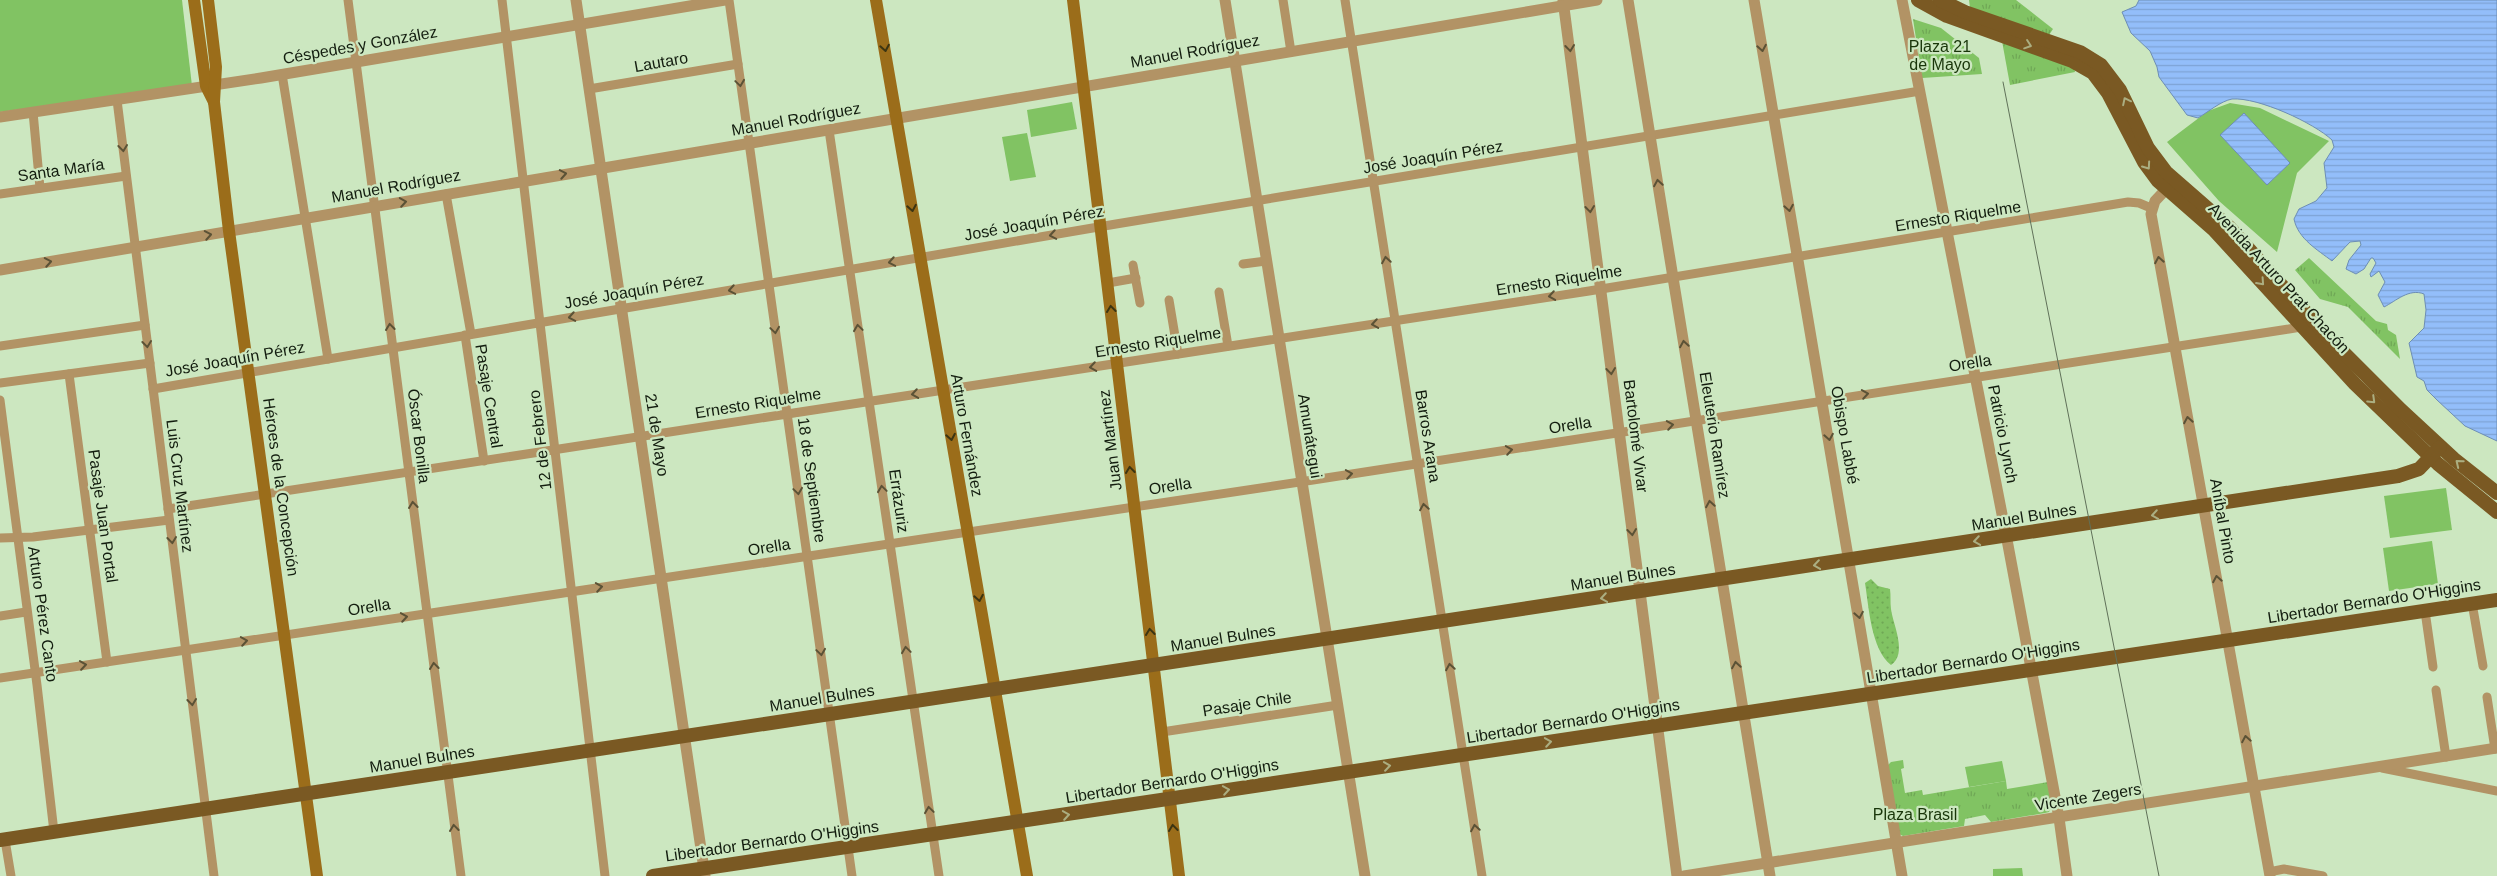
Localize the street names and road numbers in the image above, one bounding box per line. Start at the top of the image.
street label: Céspedes y González [281,23,439,67]
street label: Manuel Rodríguez [1129,31,1261,71]
street label: Lautaro [633,49,689,75]
street label: Manuel Rodríguez [730,99,862,139]
street label: José Joaquín Pérez [1362,138,1504,176]
street label: Santa María [17,156,105,184]
street label: Manuel Rodríguez [330,166,462,206]
street label: Ernesto Riquelme [1894,198,2022,234]
street label: Avenida Arturo Prat Chacón [2205,200,2353,356]
street label: José Joaquín Pérez [963,202,1105,244]
street label: Ernesto Riquelme [1495,262,1623,298]
street label: José Joaquín Pérez [563,270,705,312]
street label: Ernesto Riquelme [1094,324,1222,360]
street label: José Joaquín Pérez [164,338,306,380]
street label: Pasaje Central [472,343,506,449]
street label: Orella [1948,351,1993,375]
street label: Eleuterio Ramírez [1697,370,1733,500]
street label: Arturo Fernández [948,372,986,498]
street label: Bartolomé Vivar [1621,379,1651,494]
street label: Patricio Lynch [1985,383,2021,485]
street label: Obispo Labbé [1828,384,1862,486]
street label: Ernesto Riquelme [694,385,822,421]
street label: Óscar Bonilla [405,388,434,484]
street label: 12 de Febrero [525,389,555,491]
street label: Juan Martínez [1095,389,1125,491]
street label: Barros Arana [1412,389,1444,484]
street label: 21 de Mayo [642,392,672,478]
street label: Amunátegui [1295,393,1325,479]
street label: Héroes de la Concepción [260,397,302,577]
street label: Orella [1548,413,1593,437]
street label: 18 de Septiembre [795,416,829,544]
street label: Luis Cruz Martínez [163,418,197,554]
street label: Pasaje Juan Portal [85,448,121,584]
street label: Errázuriz [886,468,912,534]
street label: Orella [1148,474,1193,498]
street label: Aníbal Pinto [2207,477,2239,565]
street label: Manuel Bulnes [1970,500,2078,534]
street label: Orella [747,535,792,559]
street label: Arturo Pérez Canto [25,545,61,683]
street label: Manuel Bulnes [1569,560,1677,594]
street label: Libertador Bernardo O'Higgins [2266,576,2482,626]
street label: Orella [347,595,392,619]
street label: Manuel Bulnes [1169,621,1277,655]
street label: Libertador Bernardo O'Higgins [1865,636,2081,686]
street label: Manuel Bulnes [768,681,876,715]
street label: Pasaje Chile [1201,689,1293,719]
street label: Libertador Bernardo O'Higgins [1465,696,1681,746]
street label: Manuel Bulnes [368,742,476,776]
street label: Libertador Bernardo O'Higgins [1064,756,1280,806]
street label: Vicente Zegers [2034,780,2142,814]
street label: Libertador Bernardo O'Higgins [664,818,880,864]

